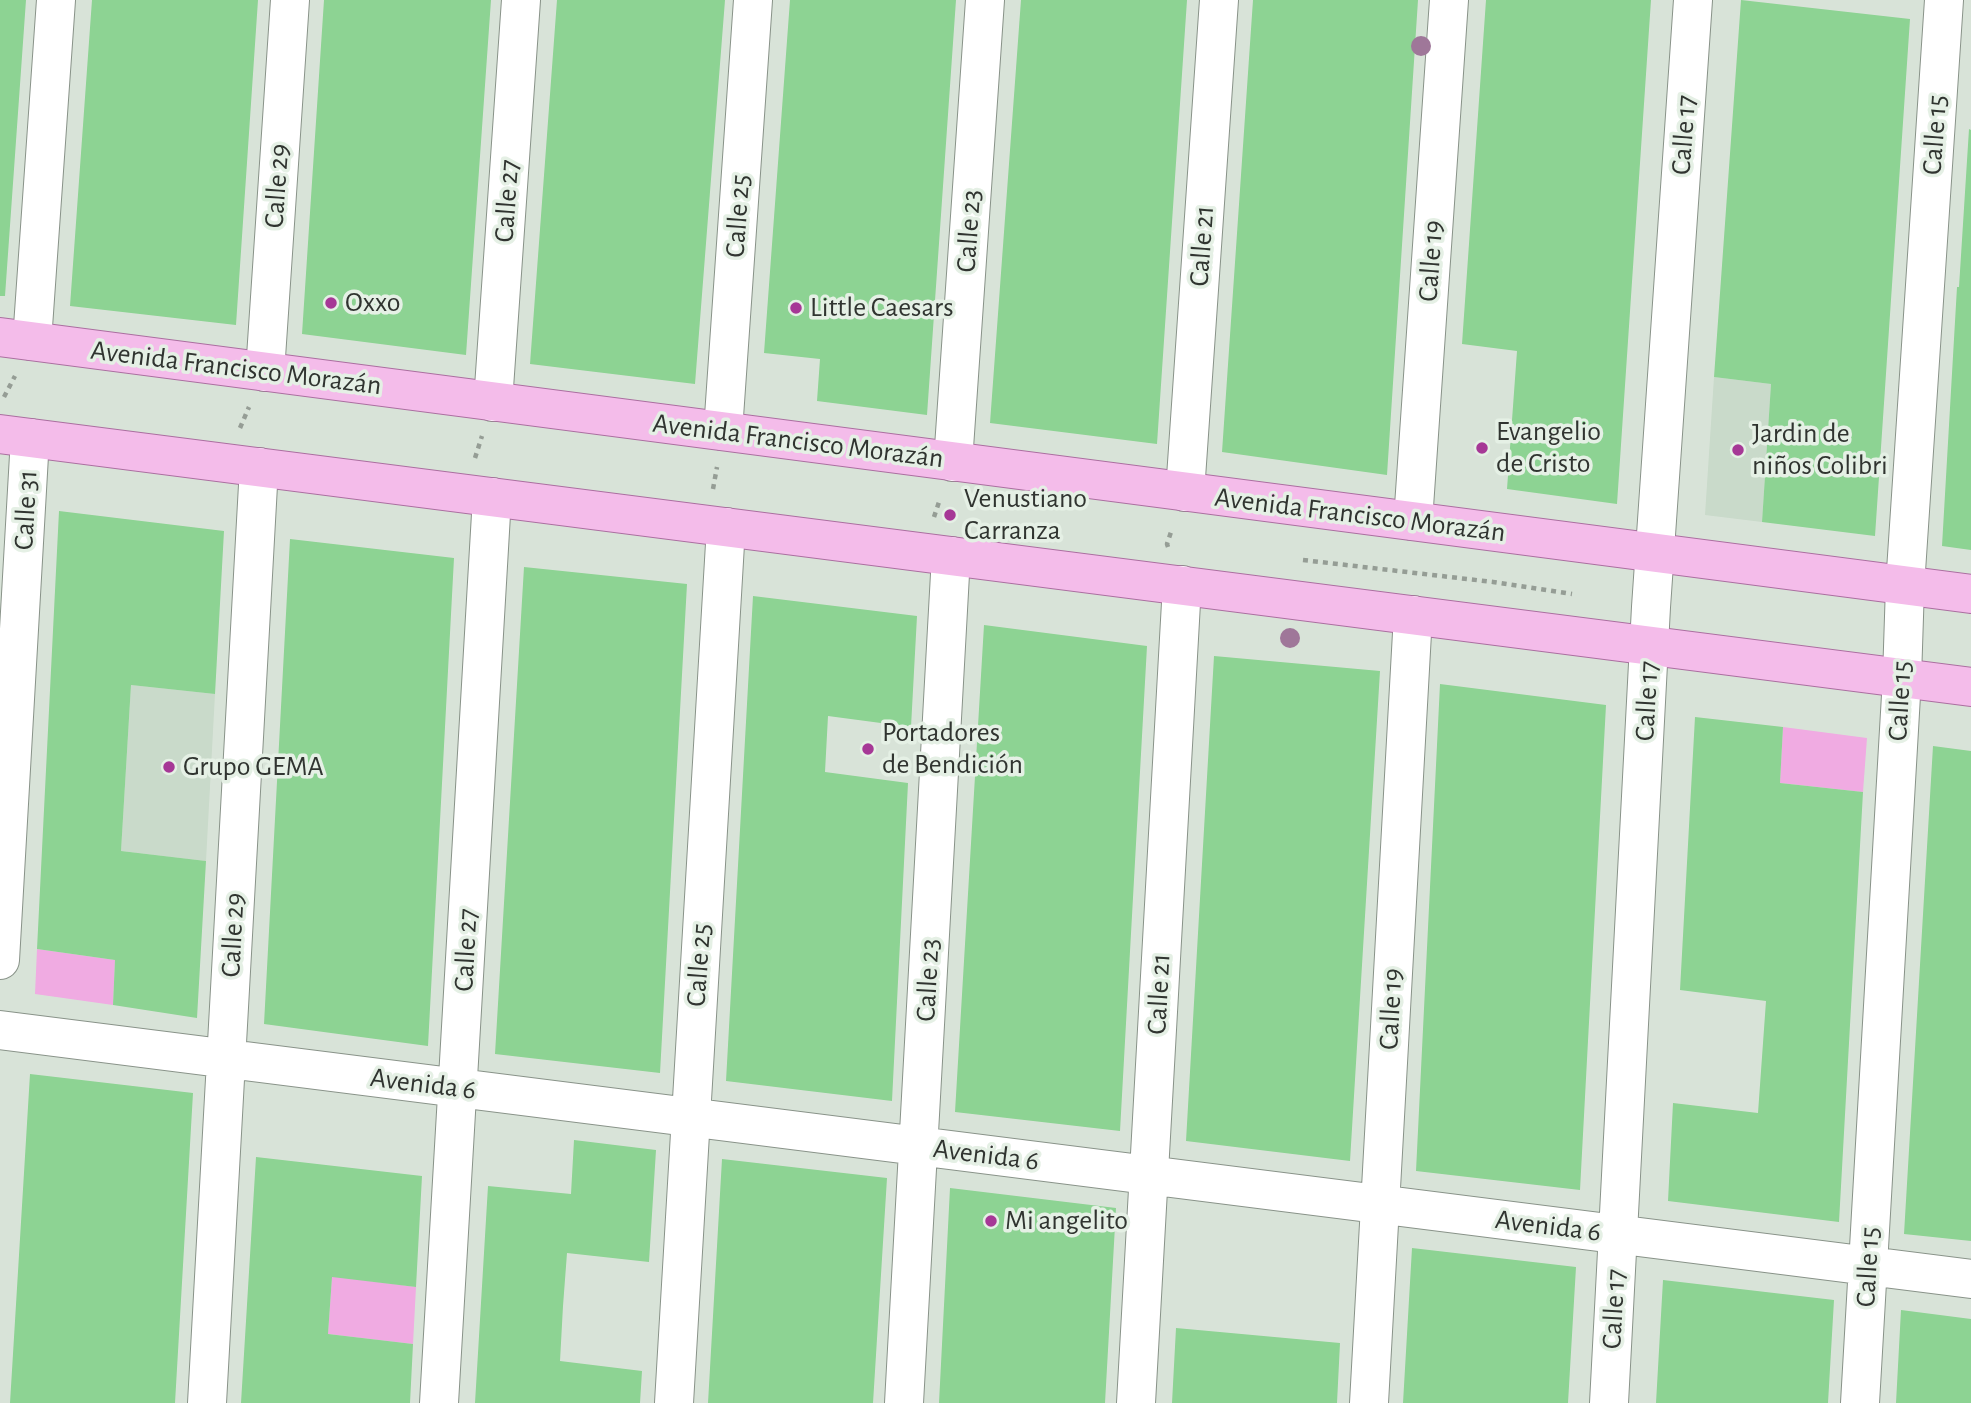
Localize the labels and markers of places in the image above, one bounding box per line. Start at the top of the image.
place label: Oxxo [345,286,400,320]
place label: Little Caesars [810,291,954,325]
marker: Oxxo [323,295,339,311]
marker: Little Caesars [788,300,804,316]
place label: Evangelio de Cristo [1496,415,1601,481]
place label: Jardin de niños Colibri [1752,417,1888,483]
marker: Evangelio de Cristo [1474,440,1490,456]
marker: Jardin de niños Colibri [1730,442,1746,458]
place label: Venustiano Carranza [964,482,1087,548]
marker: Venustiano Carranza [942,507,958,523]
place label: Portadores de Bendición [882,716,1023,782]
marker: Portadores de Bendición [860,741,876,757]
place label: Grupo GEMA [183,750,324,784]
marker: Grupo GEMA [161,759,177,775]
place label: Mi angelito [1005,1204,1128,1238]
marker: Mi angelito [983,1213,999,1229]

